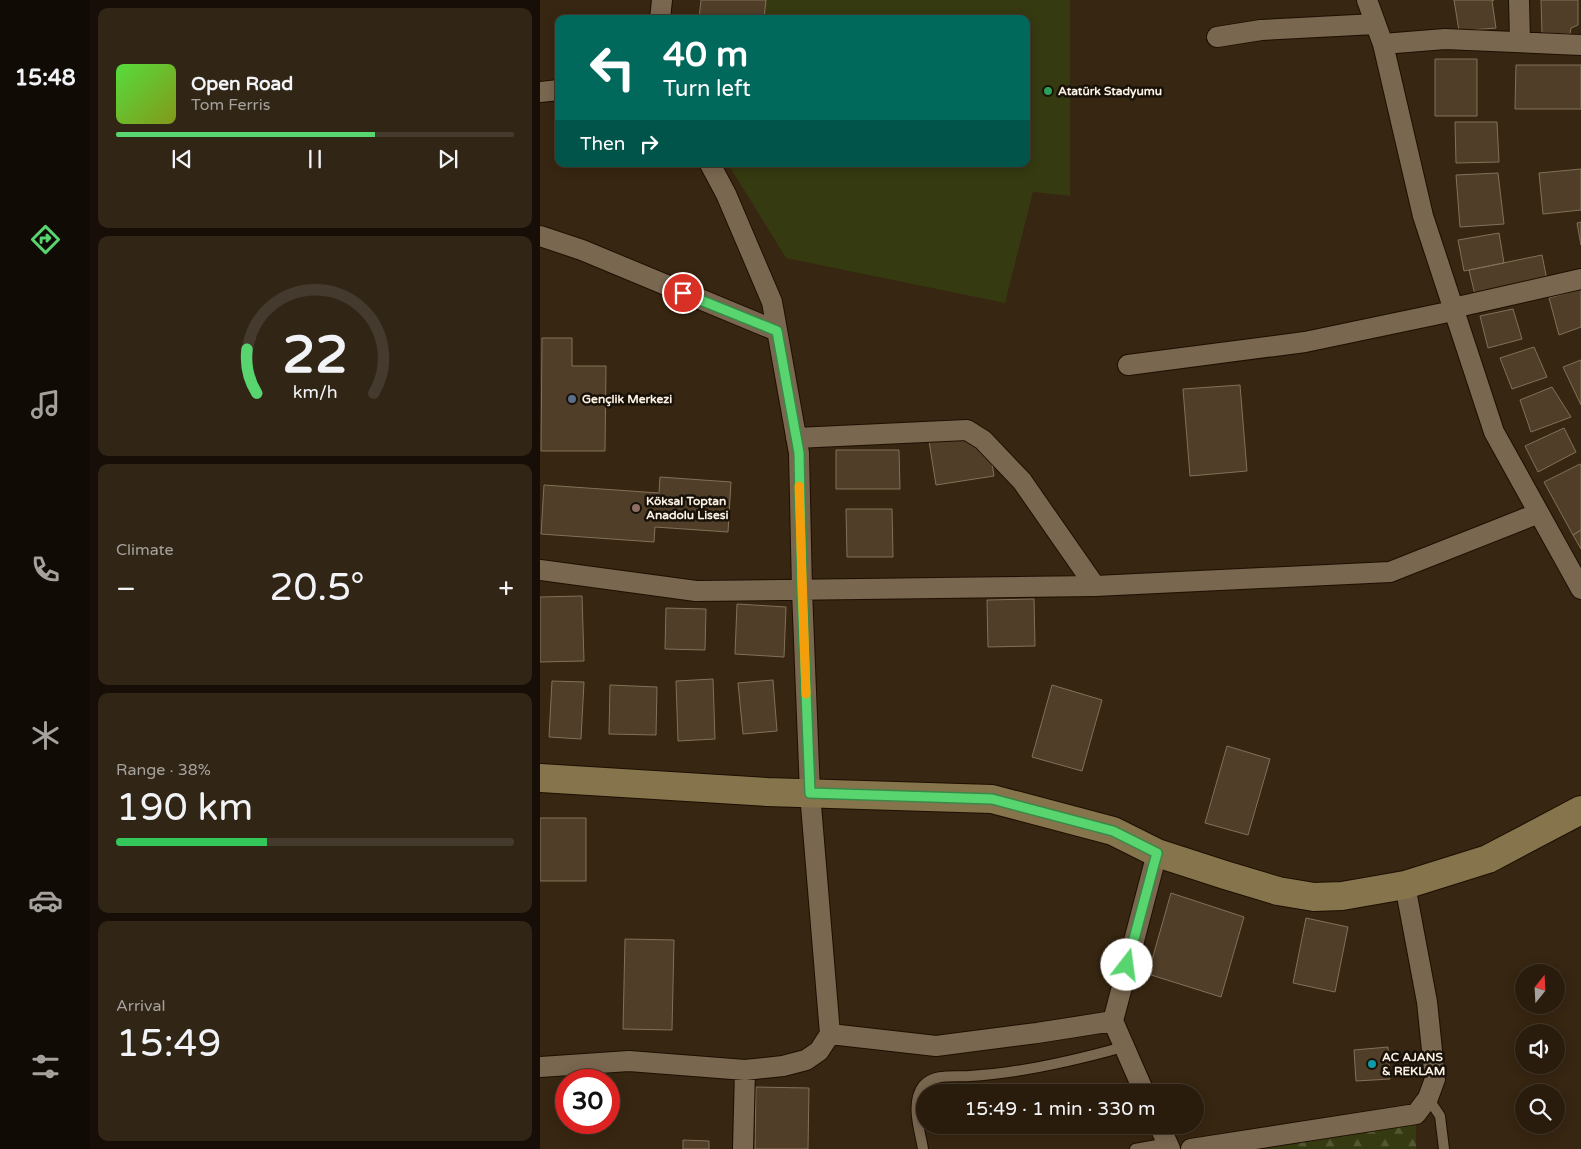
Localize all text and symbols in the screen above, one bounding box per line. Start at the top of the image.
text: 40 m [663,34,748,76]
icon: left [580,35,645,100]
text: 15:48 [15,65,75,91]
text: Open Road [191,73,293,95]
text: Turn left [663,76,751,102]
place label: Atatürk Stadyumu [1058,84,1162,99]
marker: Atatürk Stadyumu [1042,85,1054,97]
text: Tom Ferris [191,95,270,115]
icon: right [635,130,663,158]
text: Then [580,133,625,155]
icon: previous [168,145,196,173]
icon: pause [301,145,329,173]
icon: next [434,145,462,173]
icon: directions [28,222,63,257]
pin [662,272,704,314]
icon: arrive [669,279,697,307]
text: 22 [282,324,348,387]
text: km/h [293,382,337,403]
icon: music [28,387,63,422]
place label: Gençlik Merkezi [582,392,672,407]
marker: Gençlik Merkezi [566,393,578,405]
place label: Köksal Toptan Anadolu Lisesi [646,494,728,522]
marker: Köksal Toptan Anadolu Lisesi [630,502,642,514]
text: Climate [116,540,174,560]
icon: phone [28,552,63,587]
text: 20.5° [270,565,365,611]
text: − [116,572,136,606]
text: + [498,572,514,606]
icon: climate [28,718,63,753]
text: Range · 38% [116,760,211,780]
text: 190 km [116,785,253,831]
icon: car [28,883,63,918]
position arrow [1100,938,1152,990]
north arrow [1515,964,1565,1014]
map controls [1515,964,1565,1134]
text: Arrival [116,996,165,1016]
text: 15:49 [116,1021,221,1067]
button: sound [1515,1024,1565,1074]
icon: filters [28,1049,63,1084]
place label: AC AJANS & REKLAM [1382,1050,1445,1078]
marker: AC AJANS & REKLAM [1366,1058,1378,1070]
speed limit sign: 30 [555,1069,620,1134]
button: search [1515,1084,1565,1134]
text: 15:49 · 1 min · 330 m [964,1098,1156,1120]

